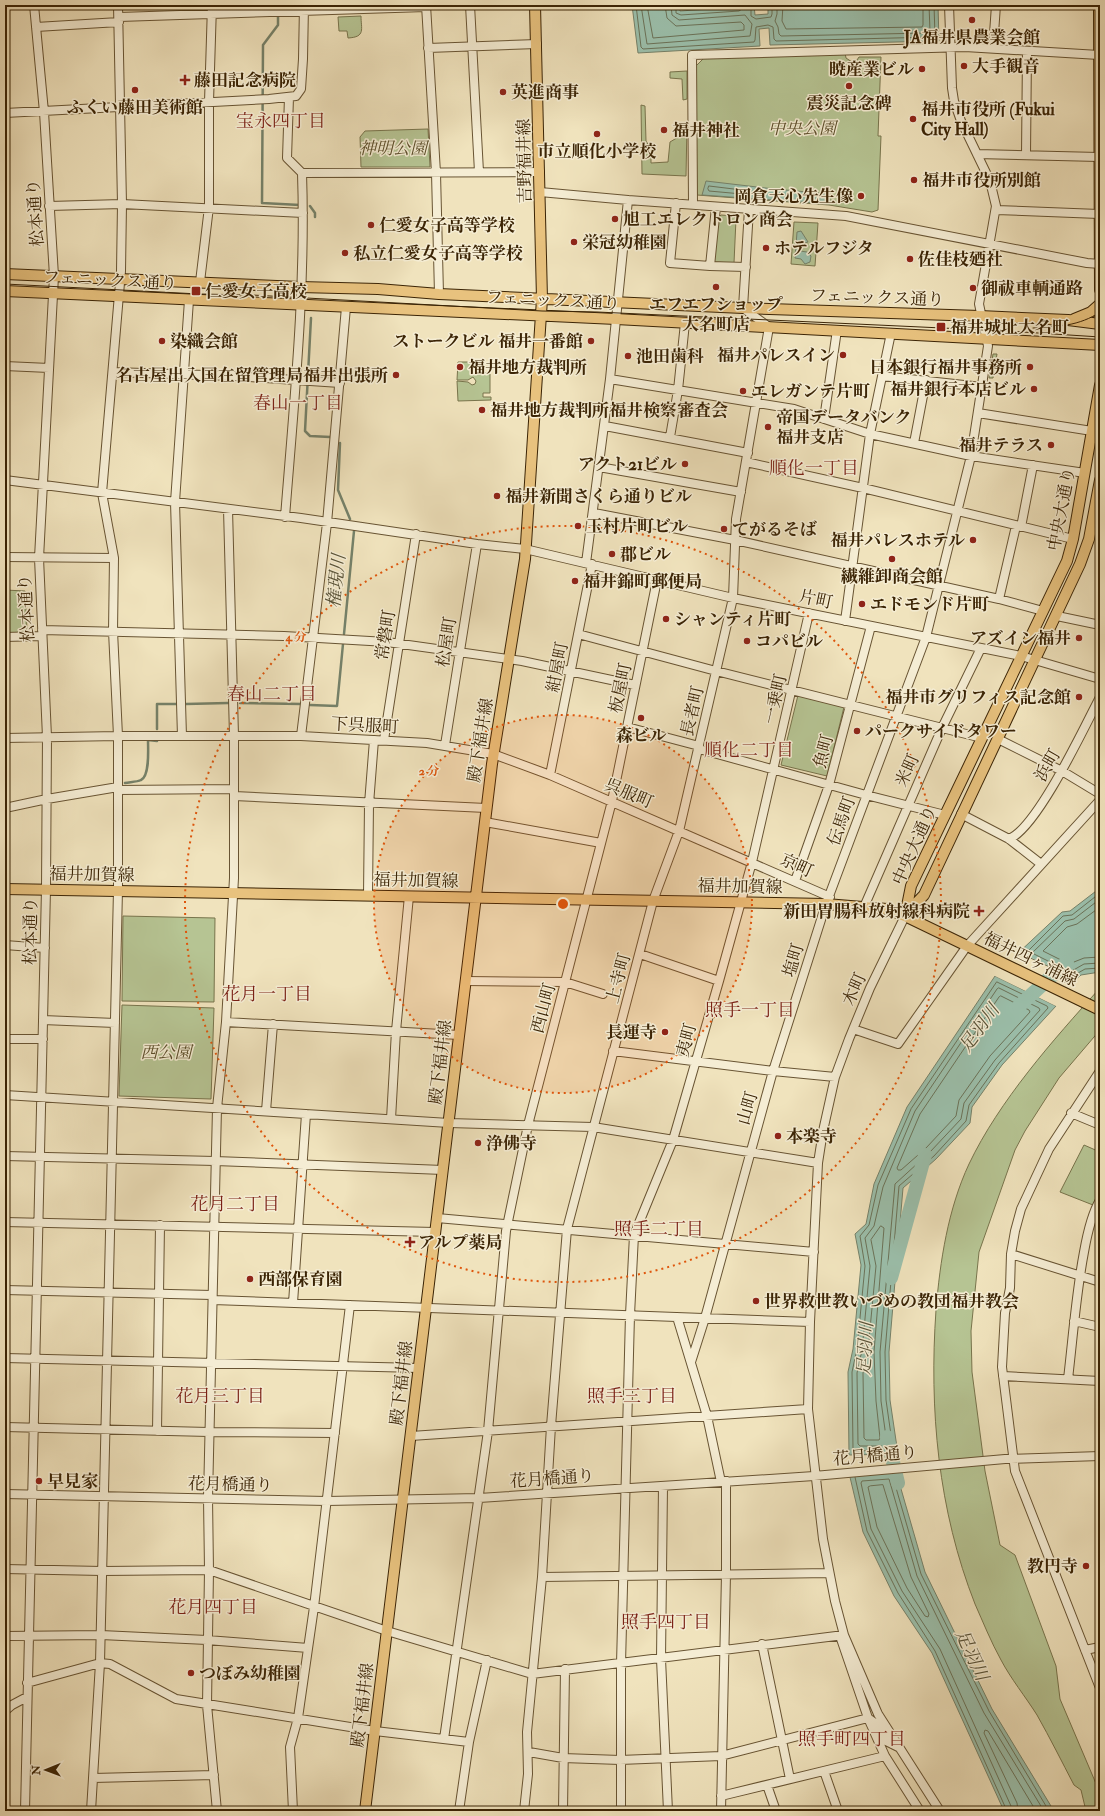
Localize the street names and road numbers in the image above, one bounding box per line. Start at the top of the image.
street label: 吉野福井線 [513,118,536,204]
street label: 松本通り [23,178,48,248]
street label: フェニックス通り [42,266,178,294]
street label: フェニックス通り [810,285,944,310]
street label: フェニックス通り [485,286,621,314]
street label: 中央大通り [1043,465,1080,553]
street label: 松本通り [14,573,39,642]
street label: 片町 [797,586,835,613]
street label: 常磐町 [371,608,400,662]
street label: 松屋町 [432,615,461,669]
street label: 紺屋町 [542,640,573,694]
street label: 板屋町 [605,661,636,715]
street label: 一乗町 [760,672,791,726]
street label: 長者町 [677,684,708,738]
street label: 殿下福井線 [463,696,498,784]
street label: 下呉服町 [330,713,399,738]
street label: 魚町 [809,732,838,770]
street label: 浜町 [1030,745,1065,785]
street label: 米町 [891,750,924,790]
street label: 呉服町 [601,774,656,813]
street label: 伝馬町 [823,794,860,849]
street label: 中央大通り [888,802,941,888]
street label: 京町 [777,849,817,882]
street label: 福井加賀線 [49,863,135,886]
street label: 福井加賀線 [373,869,459,892]
street label: 福井加賀線 [697,875,783,898]
street label: 松本通り [19,897,42,965]
street label: 福井四ヶ浦線 [980,928,1081,991]
street label: 塩町 [778,941,808,979]
street label: 上寺町 [602,951,635,1005]
street label: 木町 [838,969,871,1009]
street label: 西山町 [527,981,560,1035]
street label: 殿下福井線 [425,1019,456,1106]
street label: 夷町 [672,1021,701,1059]
street label: 山町 [733,1089,762,1127]
street label: 殿下福井線 [386,1340,417,1427]
street label: 花月橋通り [832,1441,918,1470]
street label: 花月橋通り [509,1465,595,1492]
street label: 花月橋通り [187,1473,273,1496]
street label: 殿下福井線 [347,1662,378,1749]

